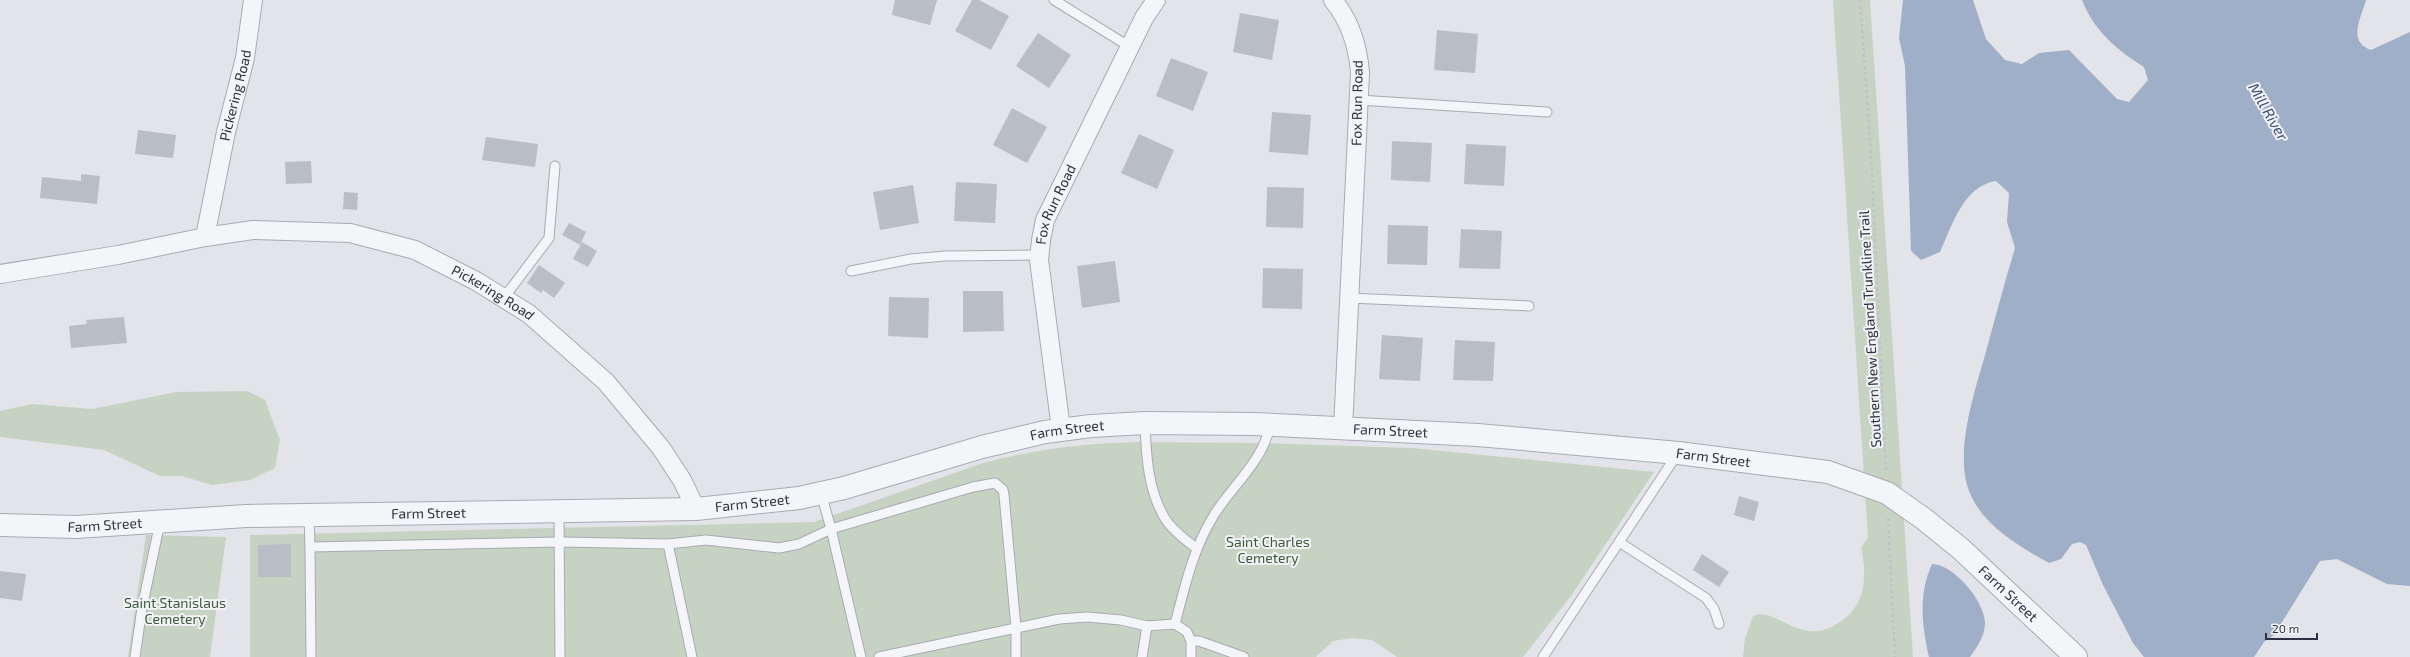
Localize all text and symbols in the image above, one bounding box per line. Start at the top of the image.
street label: Pickering Road [215,49,254,142]
street label: Fox Run Road [1347,60,1366,146]
water label: Mill River [2245,79,2293,144]
street label: Fox Run Road [1032,161,1079,245]
street label: Southern New England Trunkline Trail [1855,209,1884,448]
street label: Pickering Road [449,261,539,323]
street label: Farm Street [1028,416,1105,443]
street label: Farm Street [1353,420,1428,441]
street label: Farm Street [1675,444,1752,470]
street label: Farm Street [714,490,790,515]
street label: Farm Street [391,504,466,522]
street label: Farm Street [67,514,143,535]
park label: Saint Charles Cemetery [1226,533,1310,566]
street label: Farm Street [1976,561,2042,625]
park label: Saint Stanislaus Cemetery [124,594,226,627]
scale bar [2266,615,2317,641]
text: 20 m [2272,621,2299,635]

